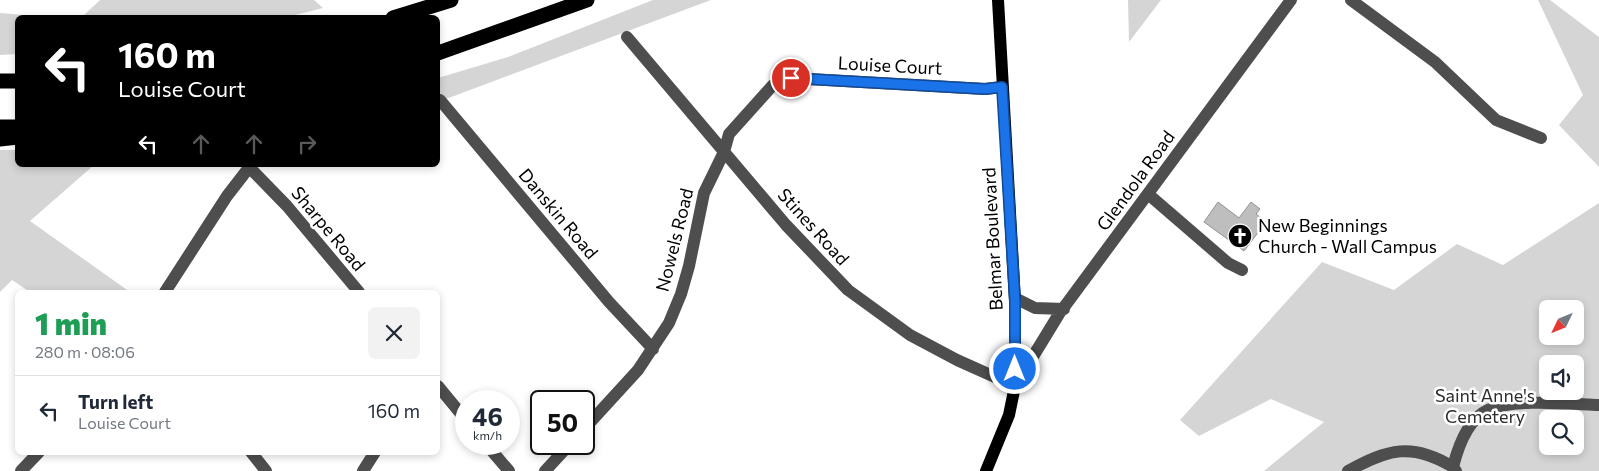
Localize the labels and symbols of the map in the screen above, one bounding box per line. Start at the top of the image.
street label: Louise Court [837,51,943,79]
pin [770,57,812,99]
street label: Glendola Road [1092,126,1179,235]
street label: Danskin Road [515,164,603,263]
street label: Belmar Boulevard [977,167,1007,311]
street label: Sharpe Road [287,182,370,275]
street label: Stines Road [773,183,854,269]
street label: Nowels Road [651,186,698,294]
place label: New Beginnings Church - Wall Campus [1258,214,1437,257]
church icon: New Beginnings Church - Wall Campus [1227,223,1253,249]
north arrow [1539,300,1584,345]
position arrow [988,342,1040,394]
park label: Saint Anne's Cemetery [1435,384,1535,427]
speed limit sign: 50 [530,390,595,455]

